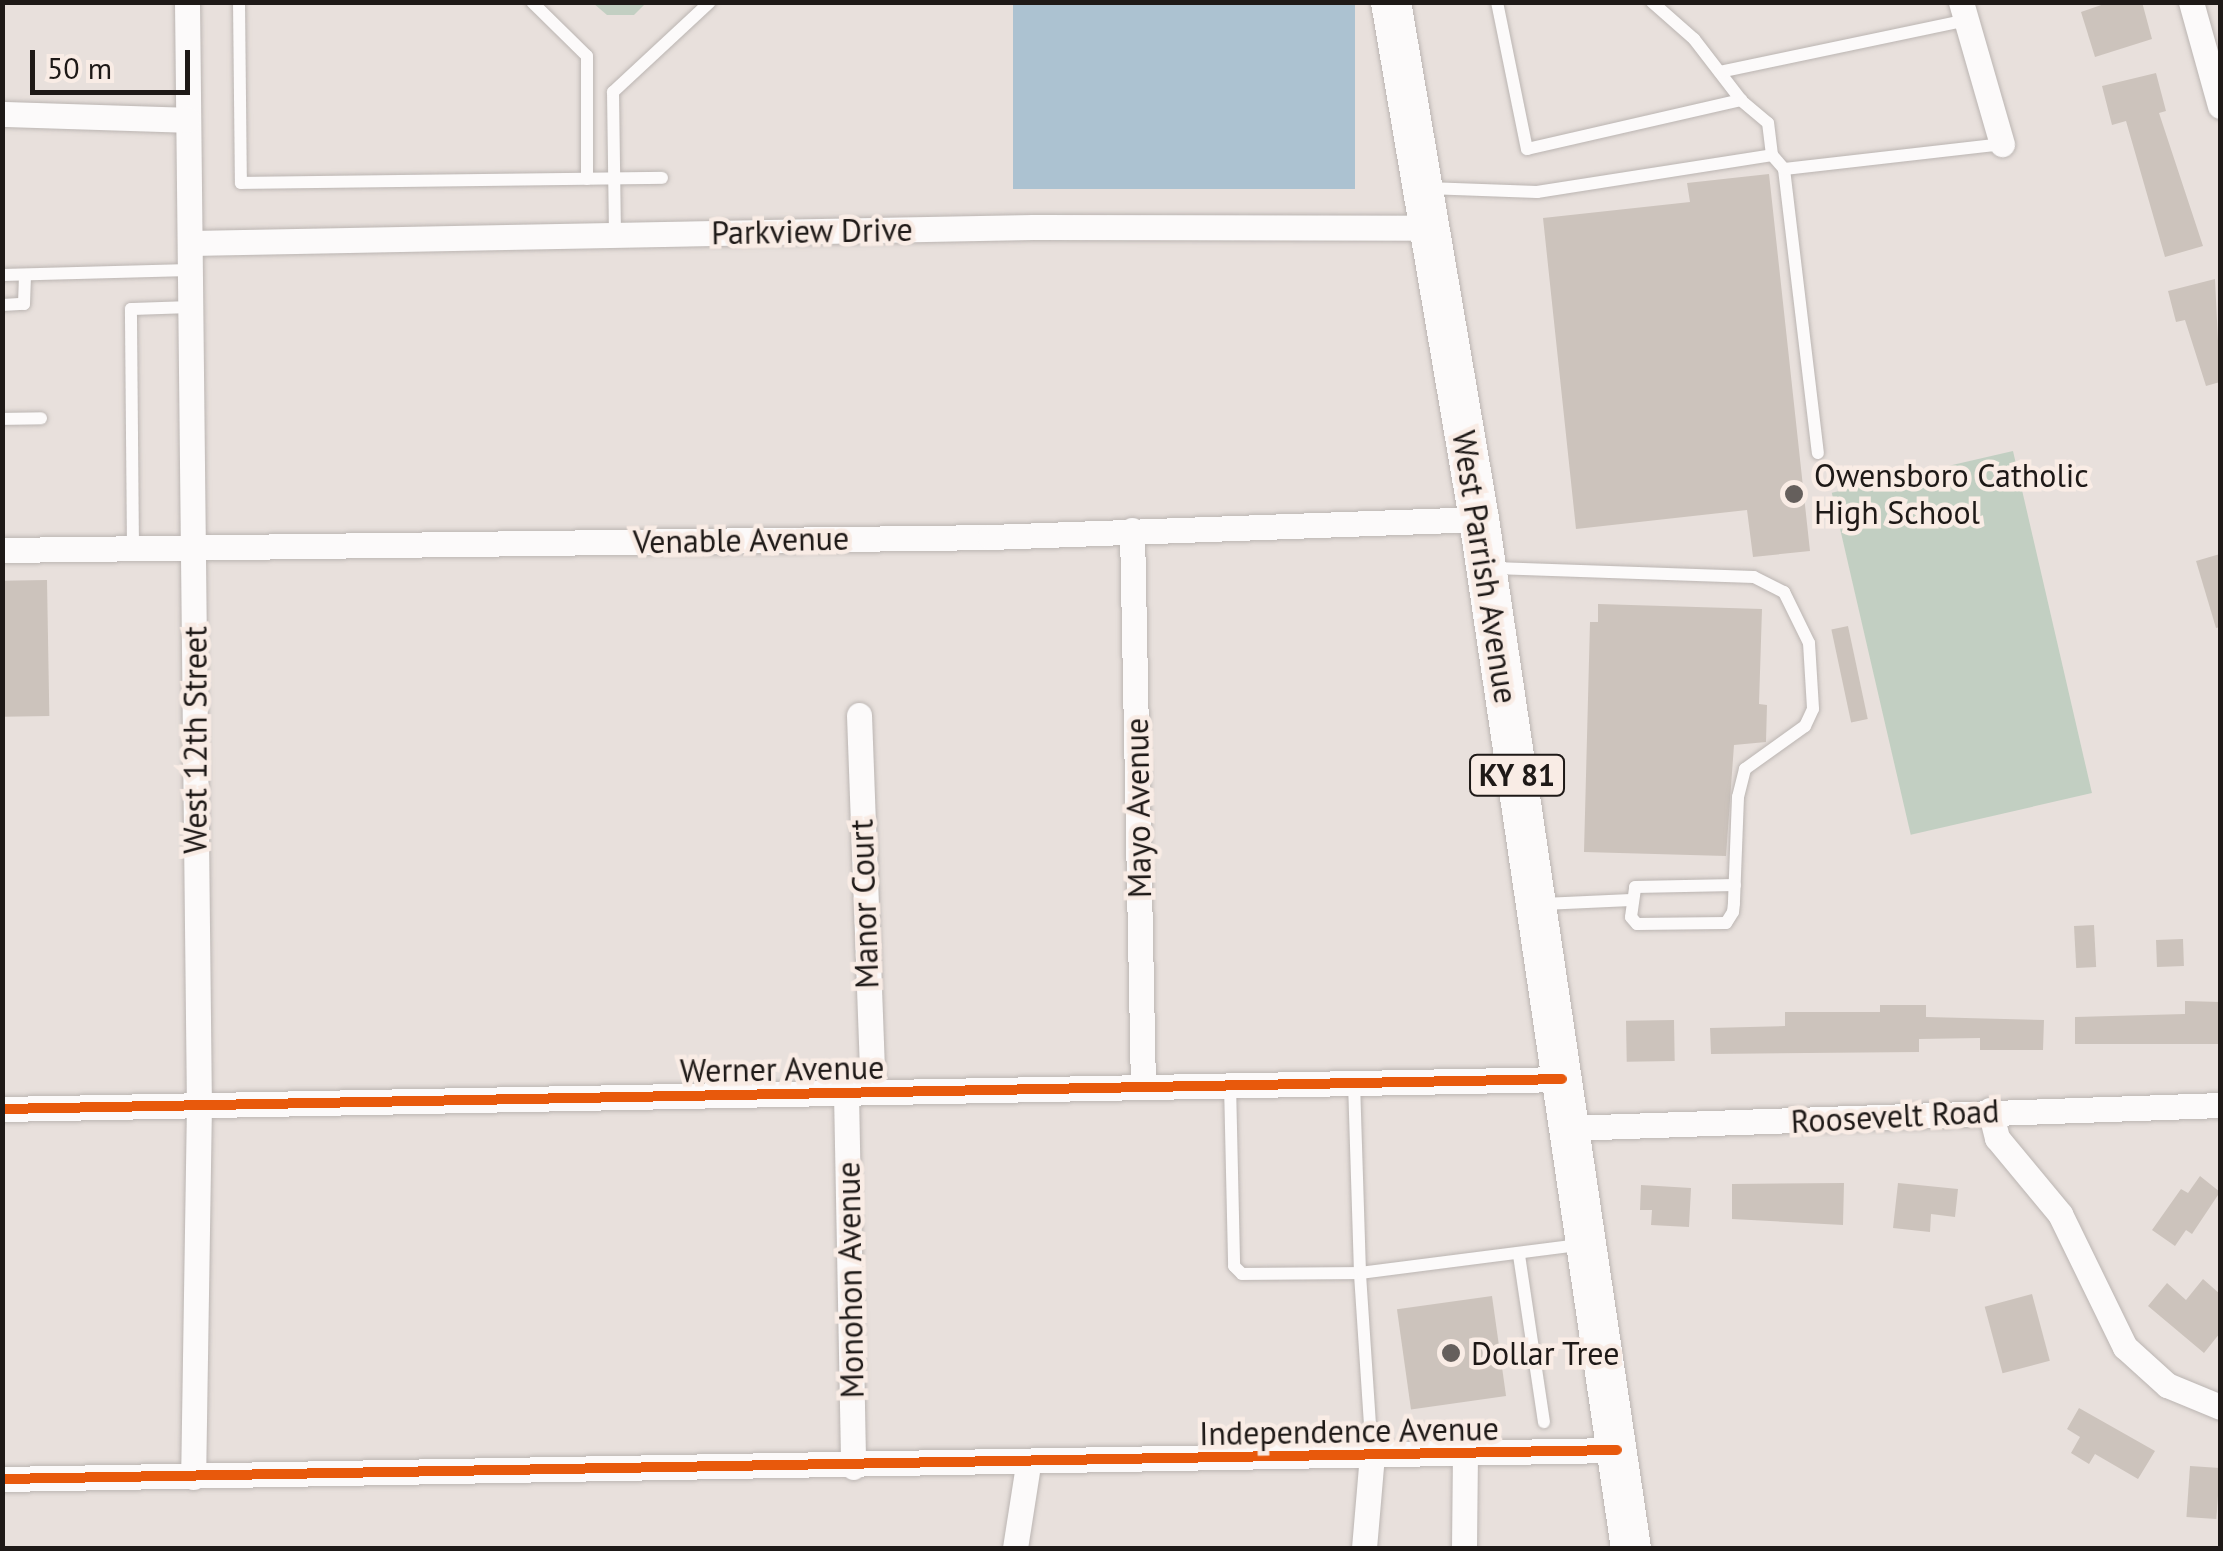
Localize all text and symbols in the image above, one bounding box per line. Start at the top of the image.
scale bar [35,30,195,92]
text: 50 m [47,48,112,87]
street label: Parkview Drive [711,210,913,252]
street label: West Parrish Avenue [1444,427,1526,707]
place label: Owensboro Catholic High School [1814,457,2089,532]
marker: Owensboro Catholic High School [1783,483,1805,505]
street label: Venable Avenue [632,519,850,561]
street label: West 12th Street [176,626,214,854]
street label: Mayo Avenue [1117,717,1159,899]
road number: KY 81 [1467,750,1567,800]
street label: Manor Court [842,819,886,989]
street label: Werner Avenue [679,1048,885,1090]
street label: Roosevelt Road [1790,1091,2000,1141]
street label: Monohon Avenue [829,1161,871,1399]
place label: Dollar Tree [1471,1334,1621,1372]
marker: Dollar Tree [1440,1342,1462,1364]
street label: Independence Avenue [1198,1409,1500,1453]

